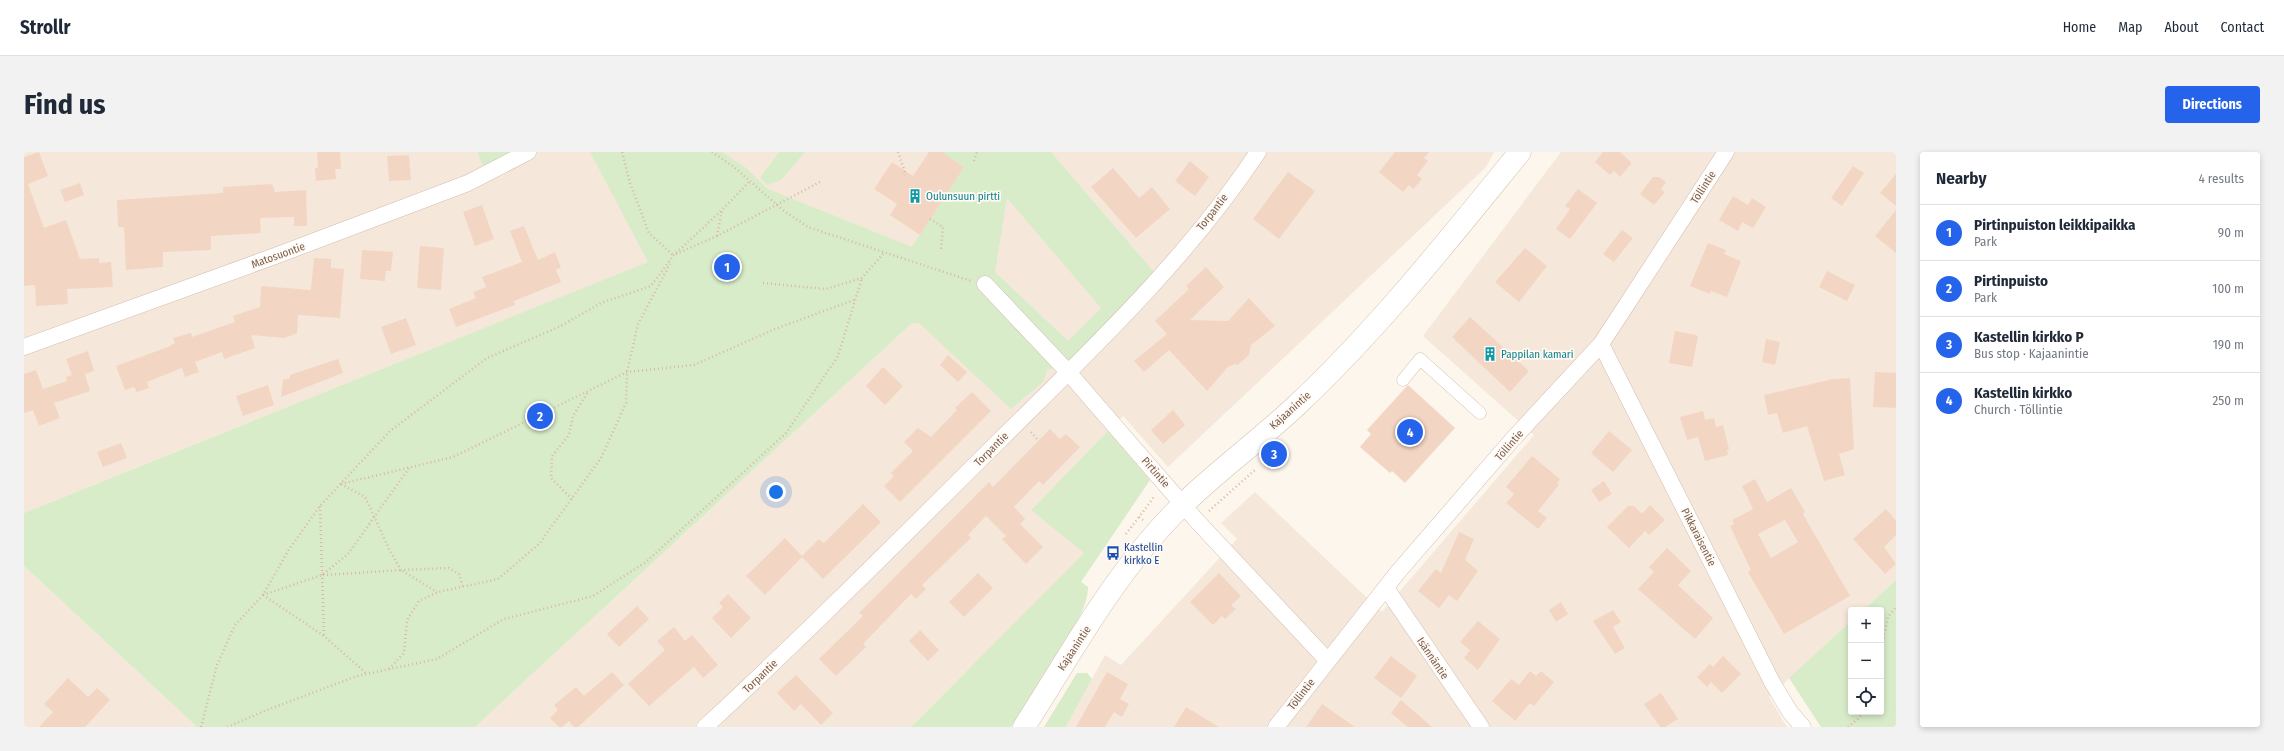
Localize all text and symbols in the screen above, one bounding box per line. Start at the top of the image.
text: Strollr [20,16,70,39]
text: Home [2063,19,2096,36]
text: Map [2118,19,2142,36]
text: About [2164,19,2199,36]
text: Contact [2221,19,2264,36]
button: Directions [2165,86,2260,123]
text: Find us [24,88,106,121]
street label: Töllintie [1688,168,1719,206]
text: Nearby [1936,168,1987,189]
text: 4 results [2198,171,2244,186]
building icon: Oulunsuun pirtti [907,188,923,204]
place label: Oulunsuun pirtti [926,190,1000,203]
street label: Torpantie [1194,191,1231,233]
text: Pirtinpuiston leikkipaikka [1974,216,2135,234]
text: 1 [1946,225,1952,240]
text: 90 m [2218,225,2244,240]
text: Park [1974,234,1997,249]
street label: Matosuontie [250,240,307,271]
pin: 1 [714,252,740,282]
text: Pirtinpuisto [1974,272,2048,290]
text: 2 [1946,281,1952,296]
text: 100 m [2212,281,2244,296]
text: Park [1974,290,1997,305]
text: Kastellin kirkko P [1974,328,2084,346]
text: 3 [1946,337,1952,352]
text: 190 m [2213,337,2244,352]
building icon: Pappilan kamari [1482,346,1498,362]
text: Bus stop · Kajaanintie [1974,346,2089,361]
place label: Pappilan kamari [1501,348,1574,361]
text: Kastellin kirkko [1974,384,2072,402]
street label: Kajaanintie [1267,389,1314,432]
text: 4 [1946,393,1952,408]
text: 250 m [2212,393,2244,408]
pin: 2 [527,401,553,431]
text: Church · Töllintie [1974,402,2063,417]
pin: 4 [1397,417,1423,447]
street label: Töllintie [1493,427,1526,463]
street label: Torpantie [972,430,1011,469]
pin: 3 [1261,439,1287,469]
street label: Pirtintie [1139,454,1172,490]
your location [766,482,786,502]
street label: Pikkaraisentie [1678,506,1719,568]
place label: Kastellin kirkko E [1124,541,1163,567]
bus stop icon: Kastellin kirkko E [1105,545,1121,561]
map controls [1848,607,1884,715]
button: + [1848,607,1884,643]
street label: Kajaanintie [1055,623,1094,673]
street label: Isännäntie [1414,635,1451,682]
button: − [1848,643,1884,679]
street label: Torpantie [740,657,780,696]
street label: Töllintie [1285,676,1318,713]
button: locate [1848,679,1884,715]

